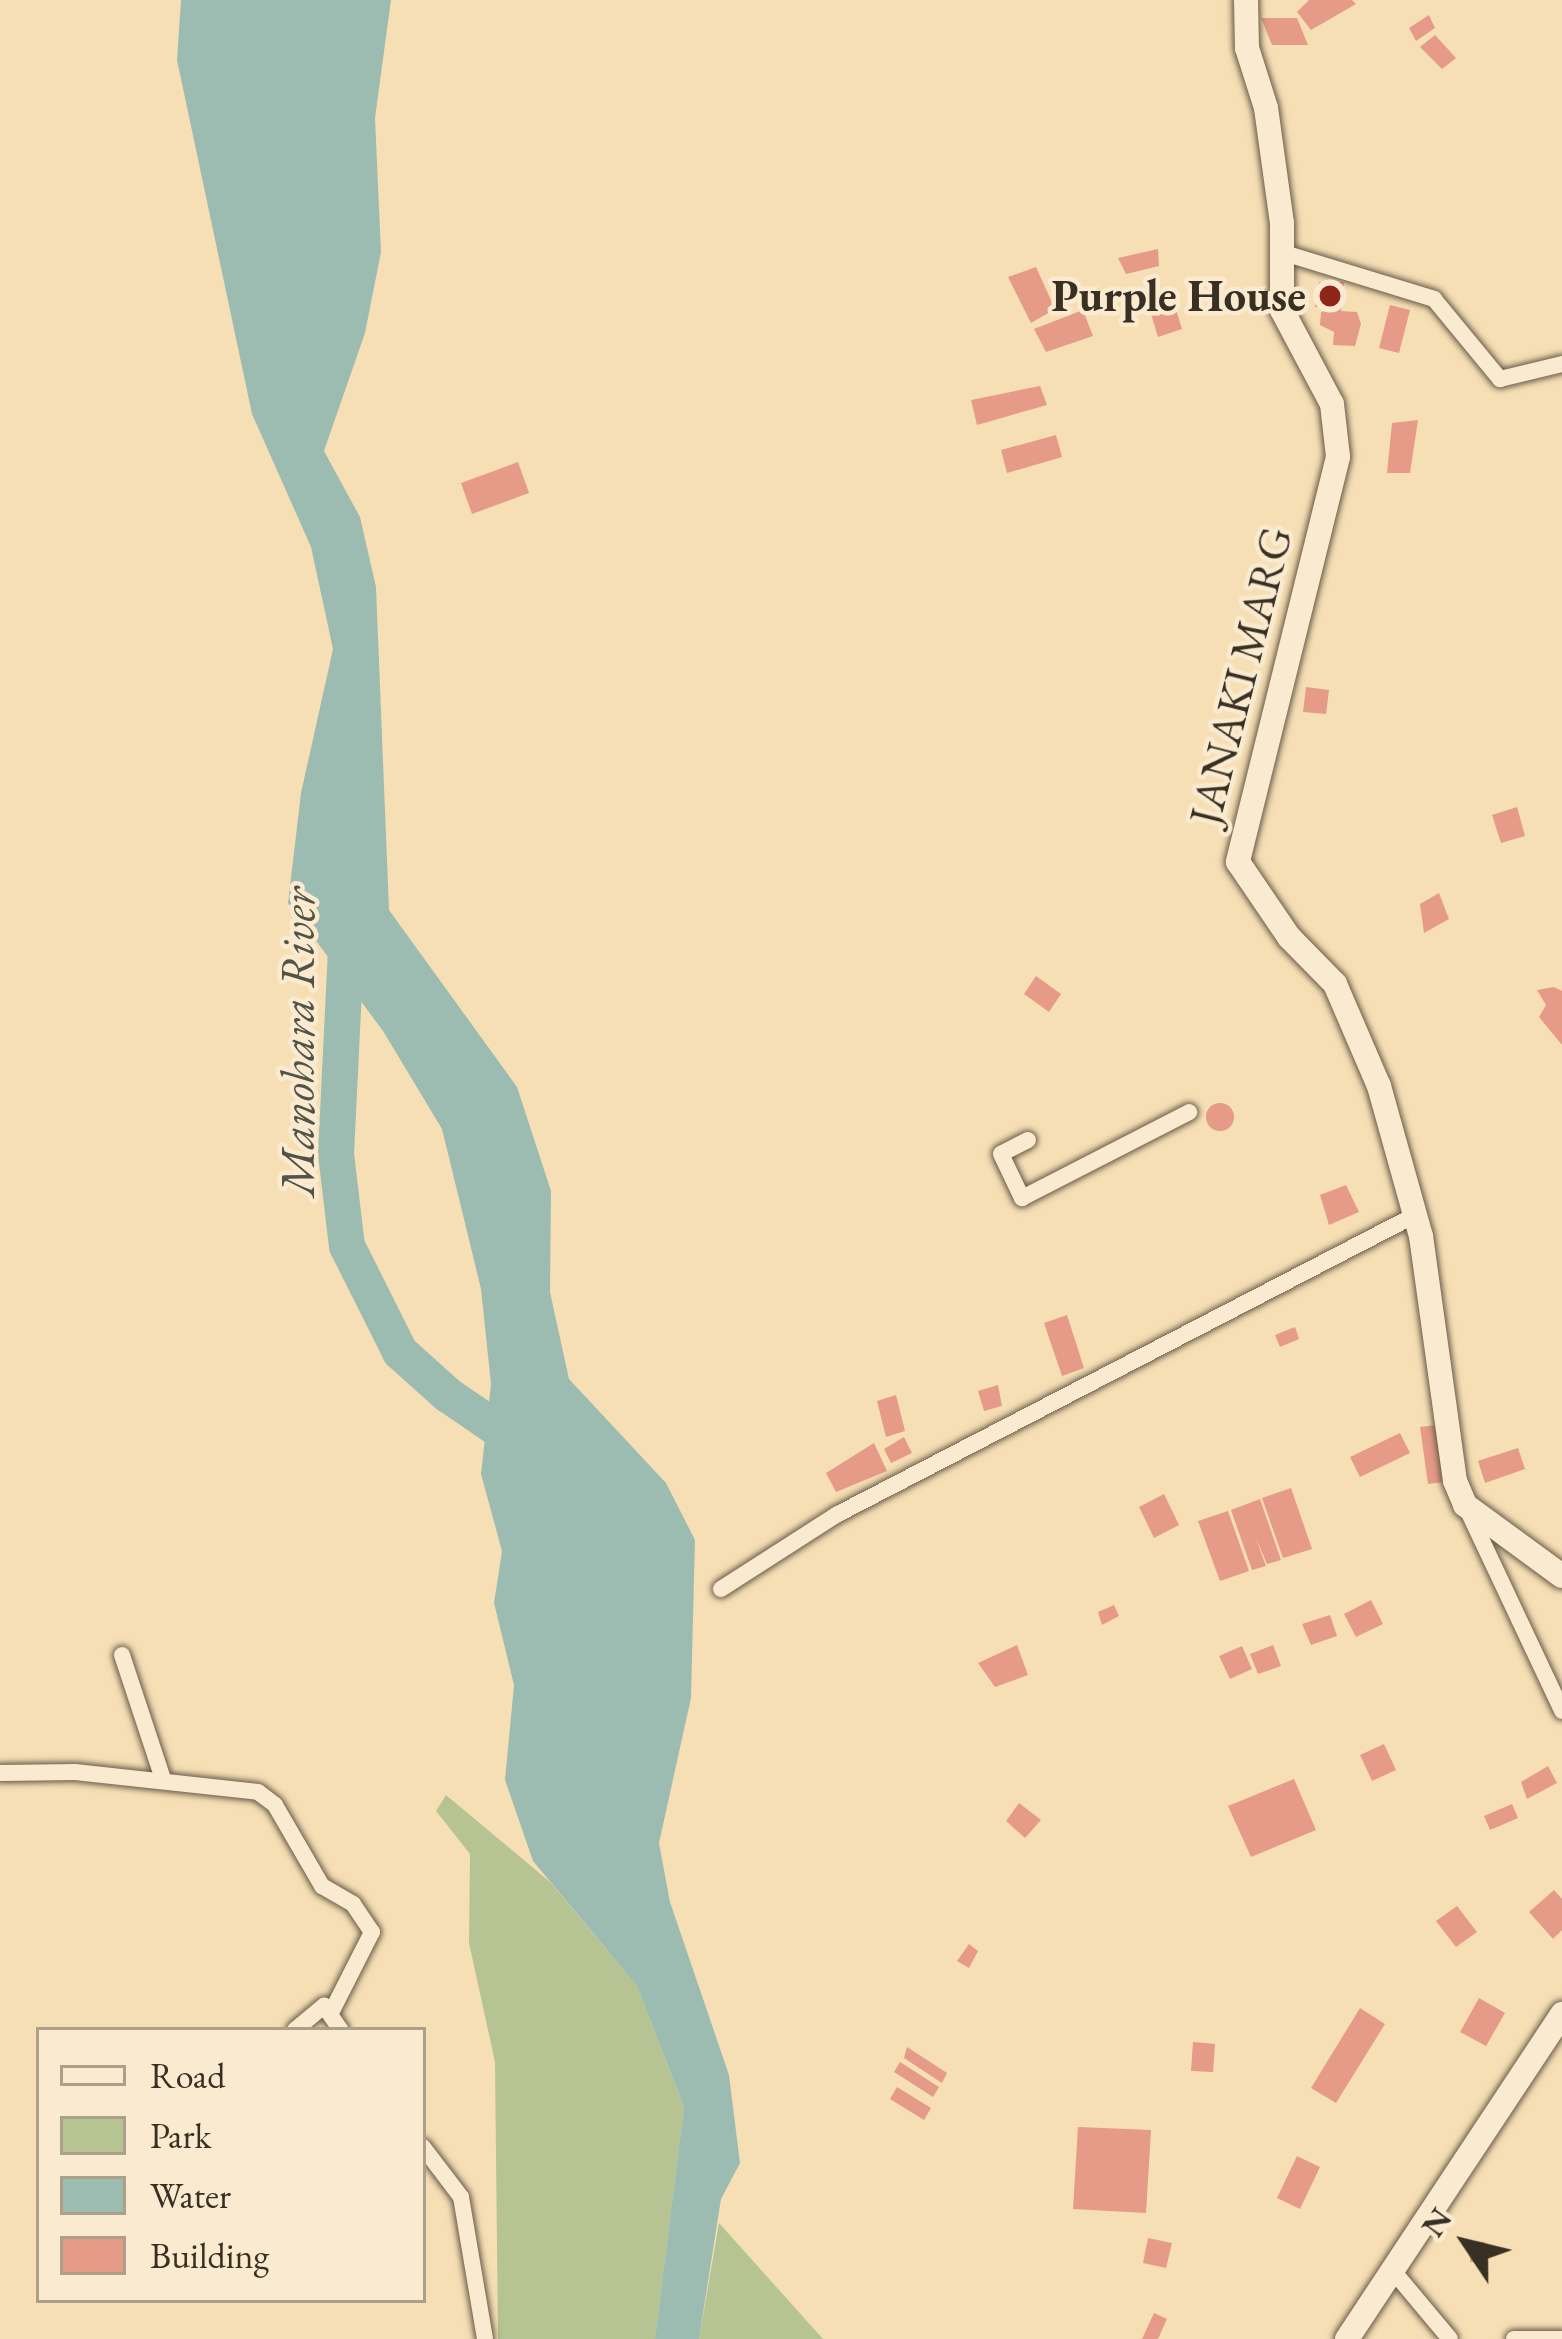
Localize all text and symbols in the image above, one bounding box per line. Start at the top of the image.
place label: Purple House [1051,269,1306,323]
marker: Purple House [1317,283,1343,309]
street label: JANAKI MARG [1178,522,1304,830]
water label: Manohara River [269,887,327,1197]
legend [36,2027,426,2303]
text: Road [150,2052,225,2099]
text: Park [150,2112,211,2159]
text: Water [150,2172,231,2219]
north arrow [1406,2183,1526,2303]
text: N [1411,2199,1461,2245]
text: Building [150,2232,269,2279]

